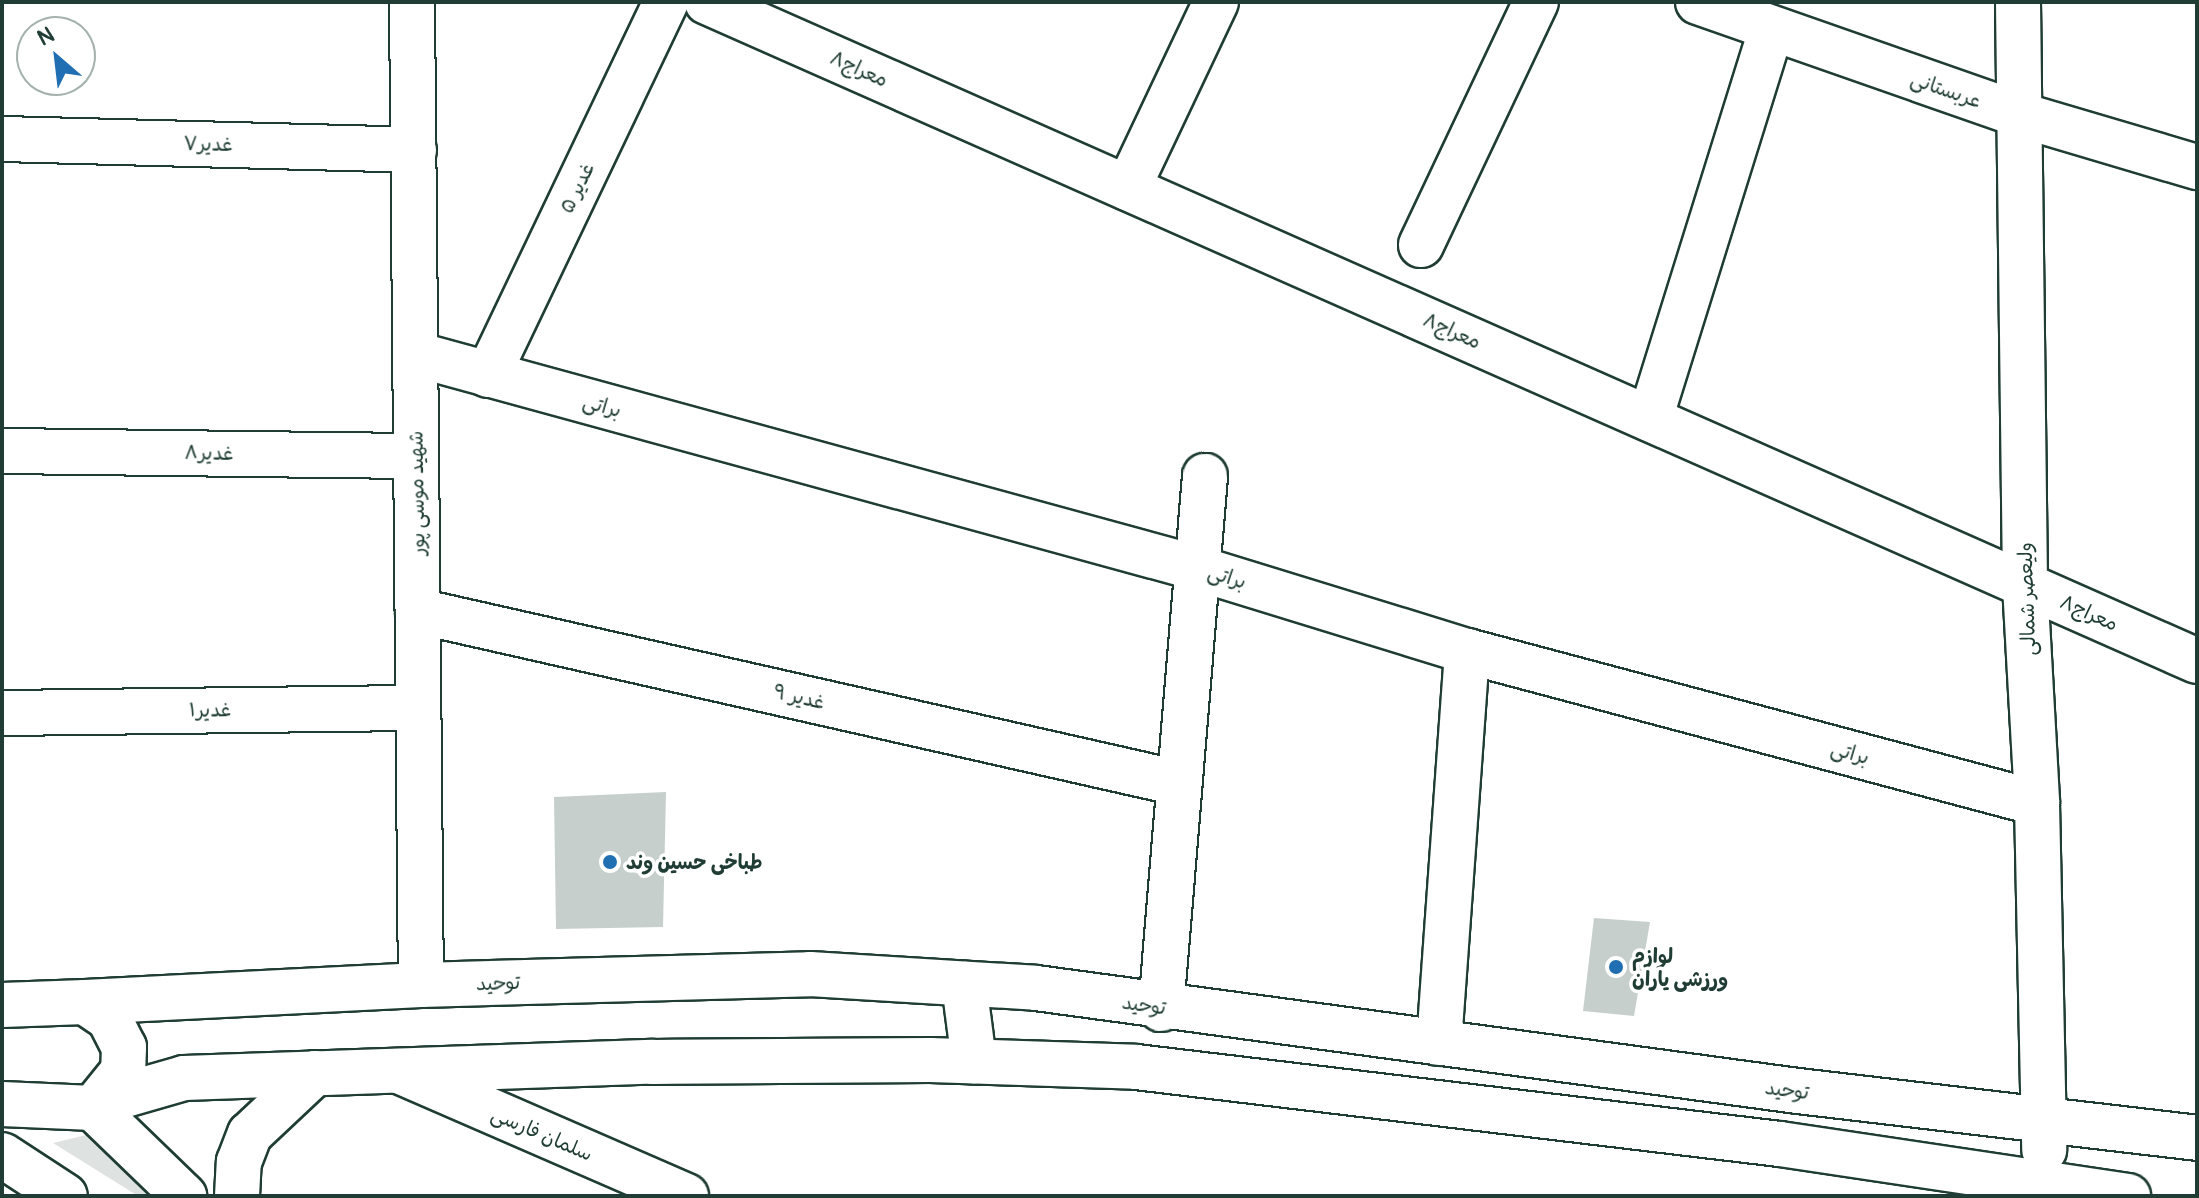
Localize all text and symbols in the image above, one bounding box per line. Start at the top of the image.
north arrow [16,16,96,96]
text: N [33,21,59,52]
street label: معراج۸ [826,46,892,92]
street label: عربستانی [1908,67,1984,113]
street label: غدیر۷ [183,132,233,156]
street label: غدیر ۵ [555,159,599,217]
street label: معراج۸ [1419,308,1485,354]
street label: براتی [580,389,624,423]
street label: شهید موسی پور [404,431,430,555]
street label: غدیر۸ [184,441,234,465]
street label: ولیعصر شمالی [2013,542,2041,656]
street label: براتی [1205,560,1249,594]
street label: معراج۸ [2056,590,2122,636]
street label: غدیر ۹ [771,679,827,715]
street label: غدیر۱ [189,698,231,722]
street label: براتی [1828,736,1872,770]
place label: طباخی حسین وند [626,850,762,874]
marker: طباخی حسین وند [601,853,619,871]
place label: لوازم ورزشی یاران [1632,944,1728,991]
marker: لوازم ورزشی یاران [1607,958,1625,976]
street label: توحید [475,970,521,996]
street label: توحید [1120,990,1168,1020]
street label: توحید [1764,1075,1810,1105]
street label: سلمان فارسی [488,1102,596,1166]

